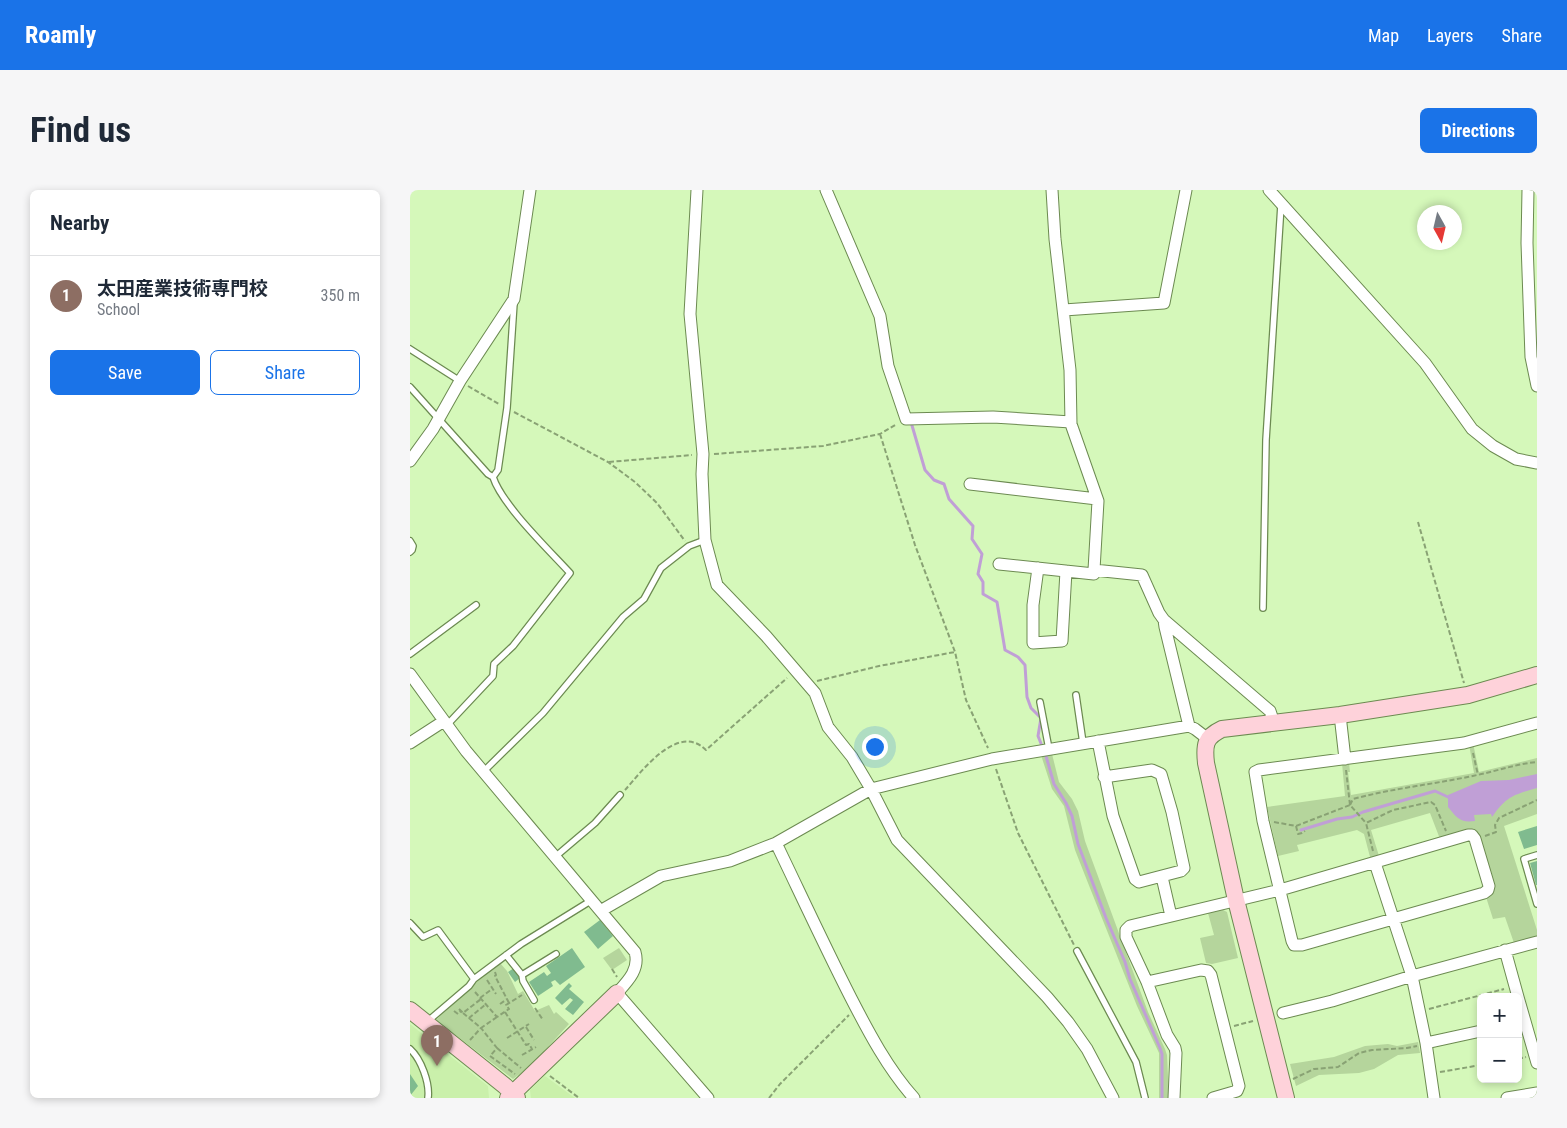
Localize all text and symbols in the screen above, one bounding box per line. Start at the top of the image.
text: Roamly [25,21,96,49]
text: Map [1368,25,1399,46]
text: Layers [1427,25,1474,46]
text: Share [1502,25,1542,46]
button: Directions [1420,108,1537,153]
text: Find us [30,110,131,151]
north arrow [1417,205,1462,250]
text: Nearby [50,211,109,235]
text: 太田産業技術専門校 [97,277,268,300]
text: 1 [62,286,70,305]
text: 350 m [321,286,360,305]
text: School [97,300,140,319]
button: Save [50,350,200,395]
button: Share [210,350,360,395]
your location [862,734,888,760]
map controls [1477,993,1522,1083]
button: + [1477,993,1522,1038]
pin: 1 [421,1025,453,1066]
button: − [1477,1038,1522,1083]

